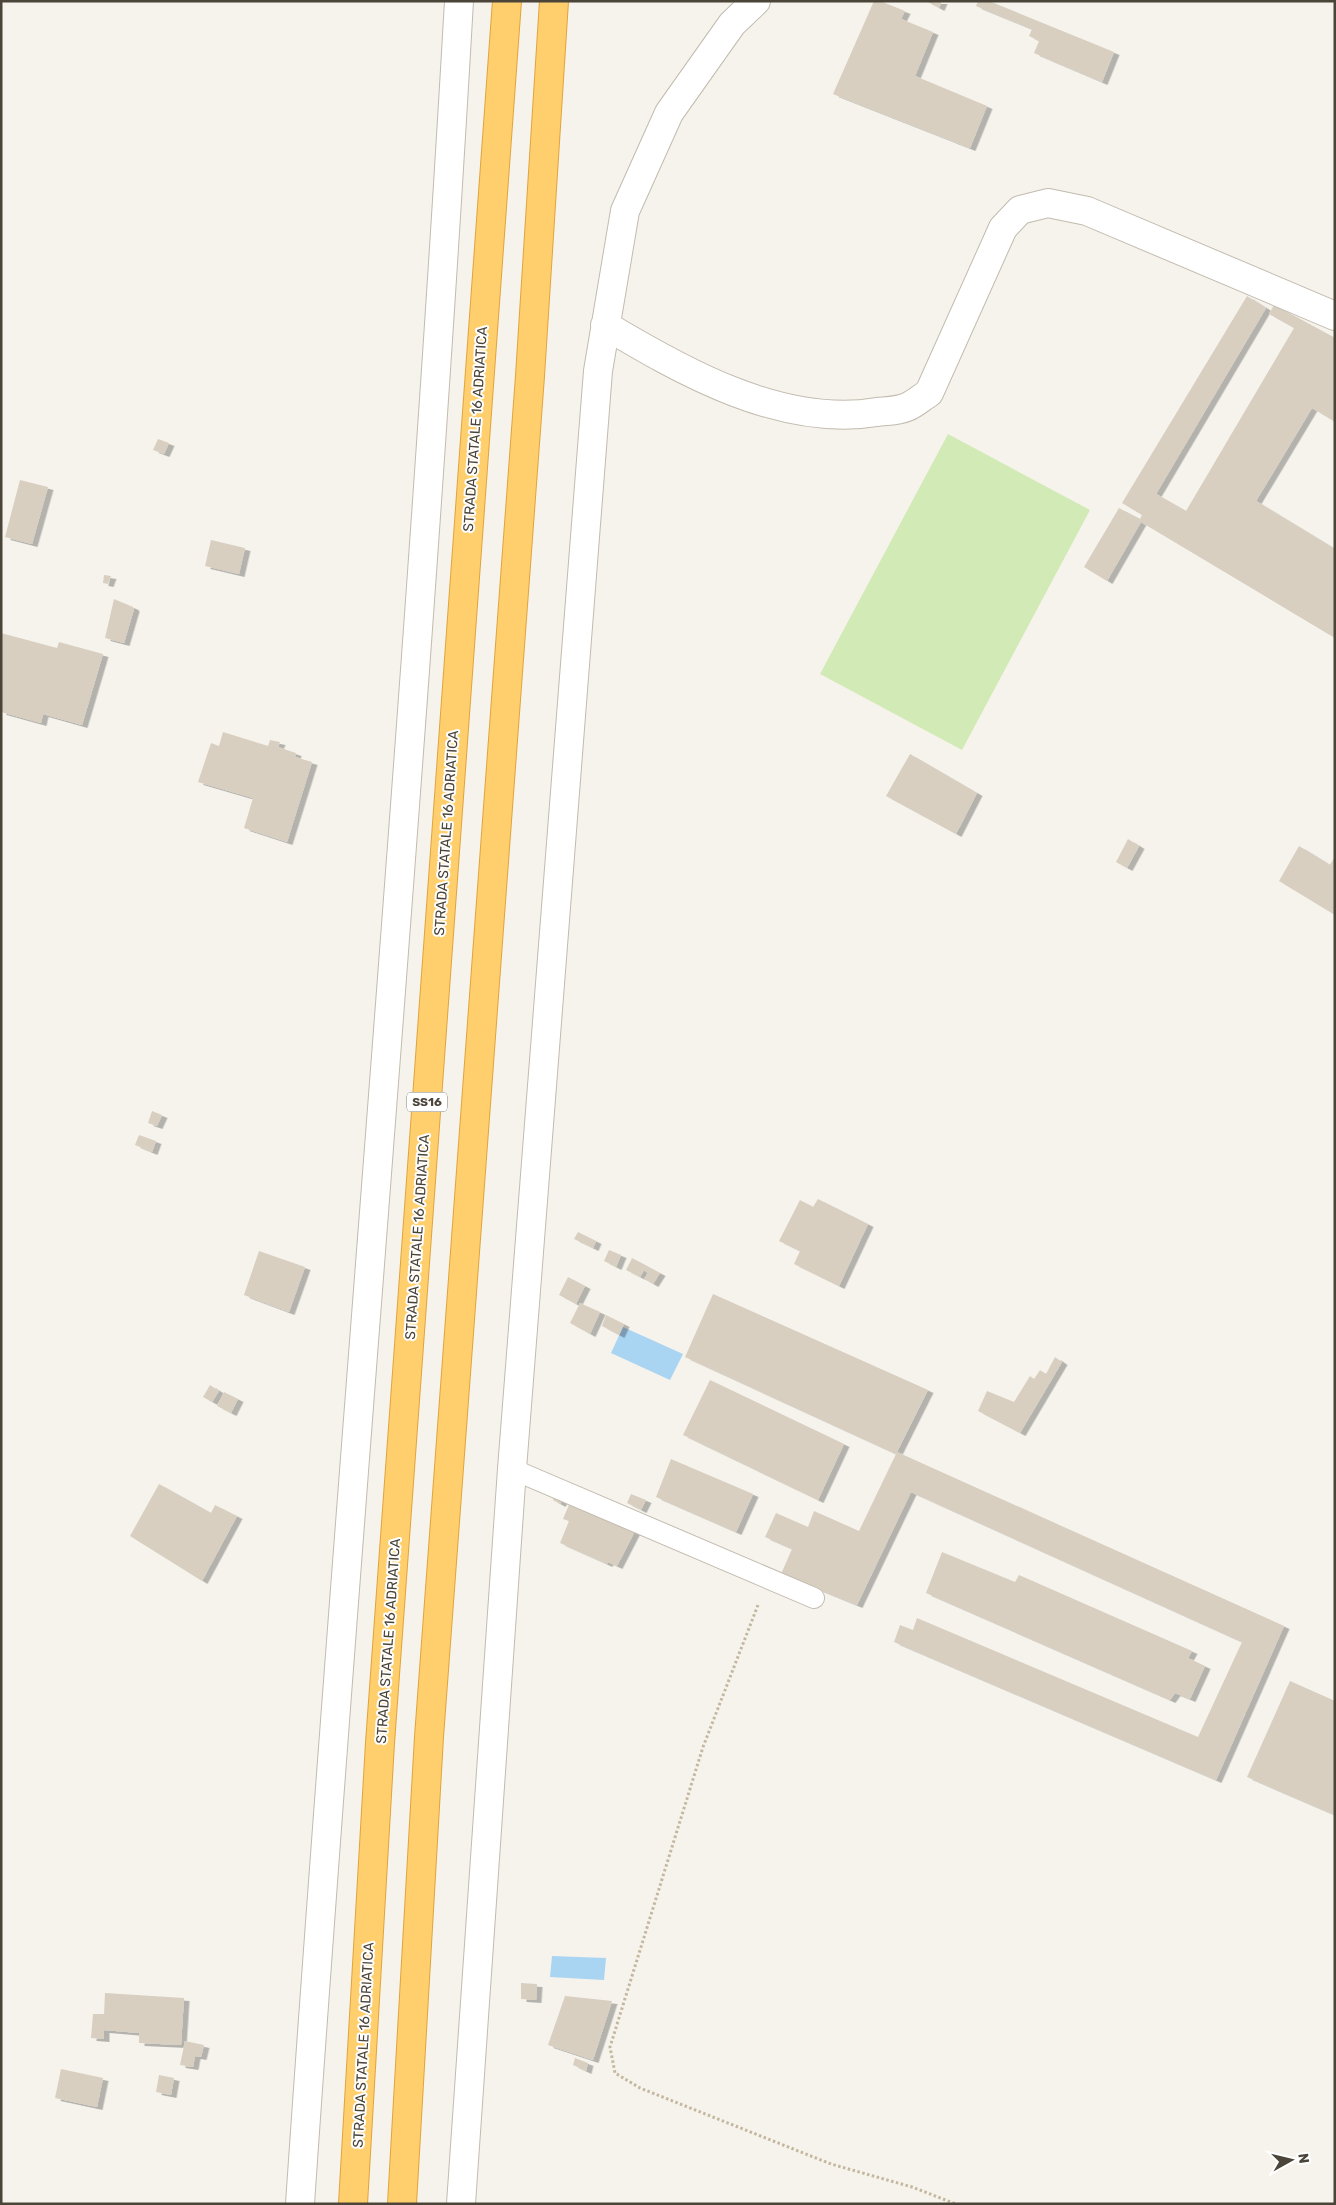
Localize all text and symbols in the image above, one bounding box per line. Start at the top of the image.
street label: STRADA STATALE 16 ADRIATICA [460,325,491,532]
street label: STRADA STATALE 16 ADRIATICA [431,729,462,936]
road number: SS16 [407,1092,447,1112]
street label: STRADA STATALE 16 ADRIATICA [402,1133,433,1340]
street label: STRADA STATALE 16 ADRIATICA [373,1537,404,1744]
street label: STRADA STATALE 16 ADRIATICA [350,1941,377,2148]
north arrow [1266,2135,1316,2185]
text: N [1294,2152,1312,2164]

